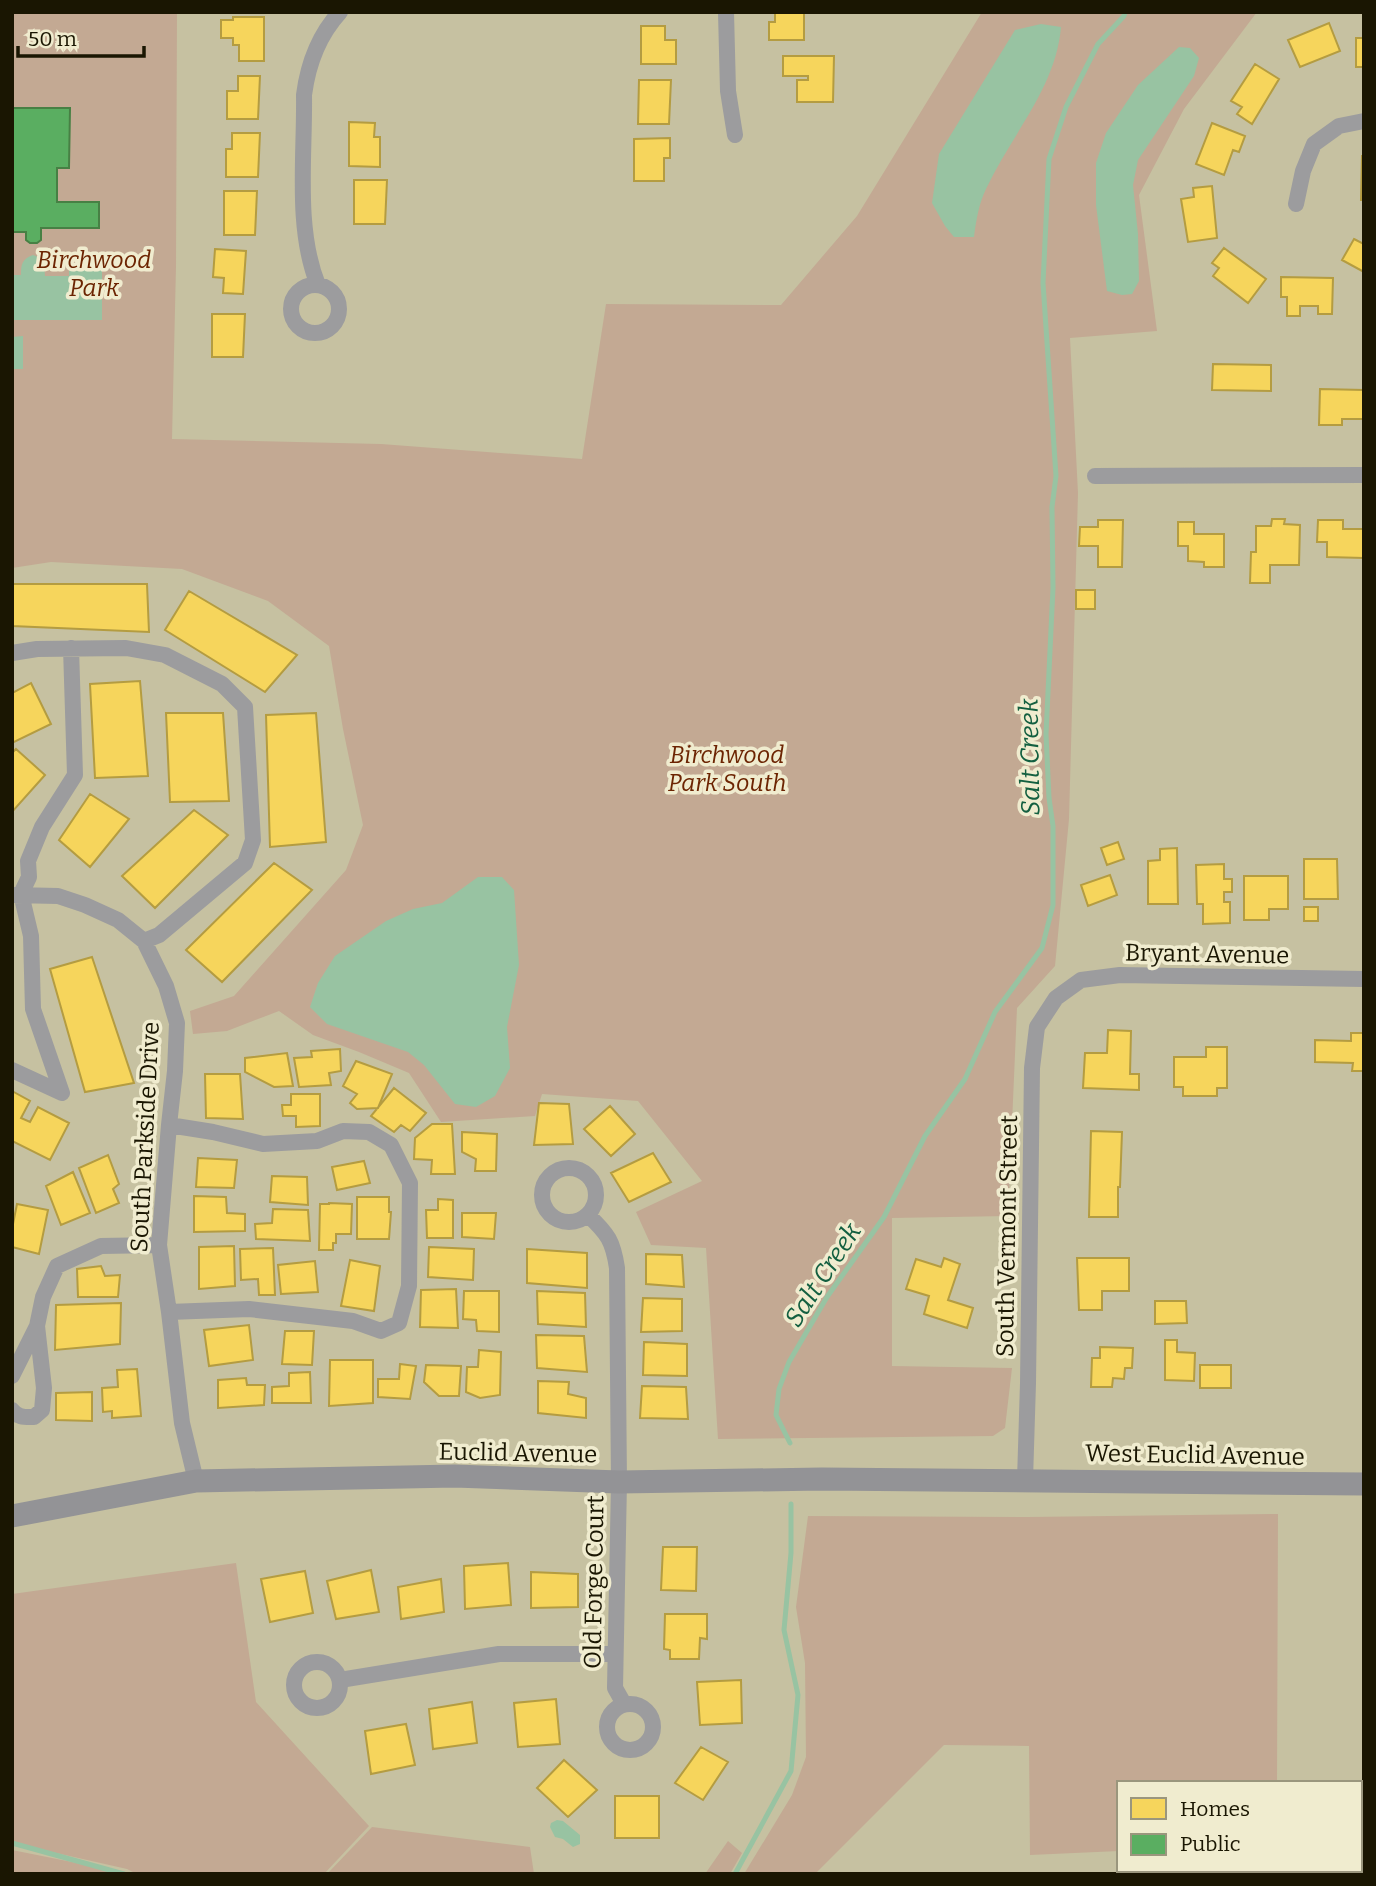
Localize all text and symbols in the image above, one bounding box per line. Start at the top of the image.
scale bar [18,14,144,58]
text: 50 m [28,26,77,52]
park label: Birchwood Park [37,246,151,302]
water label: Salt Creek [1013,697,1047,816]
park label: Birchwood Park South [668,741,786,797]
street label: Bryant Avenue [1125,939,1289,969]
street label: South Parkside Drive [125,1021,165,1253]
street label: South Vermont Street [991,1114,1023,1357]
water label: Salt Creek [778,1217,868,1333]
street label: Euclid Avenue [438,1438,598,1468]
street label: West Euclid Avenue [1085,1439,1305,1471]
street label: Old Forge Court [578,1495,610,1669]
legend [1117,1781,1362,1872]
text: Homes [1180,1796,1250,1822]
text: Public [1180,1831,1241,1857]

